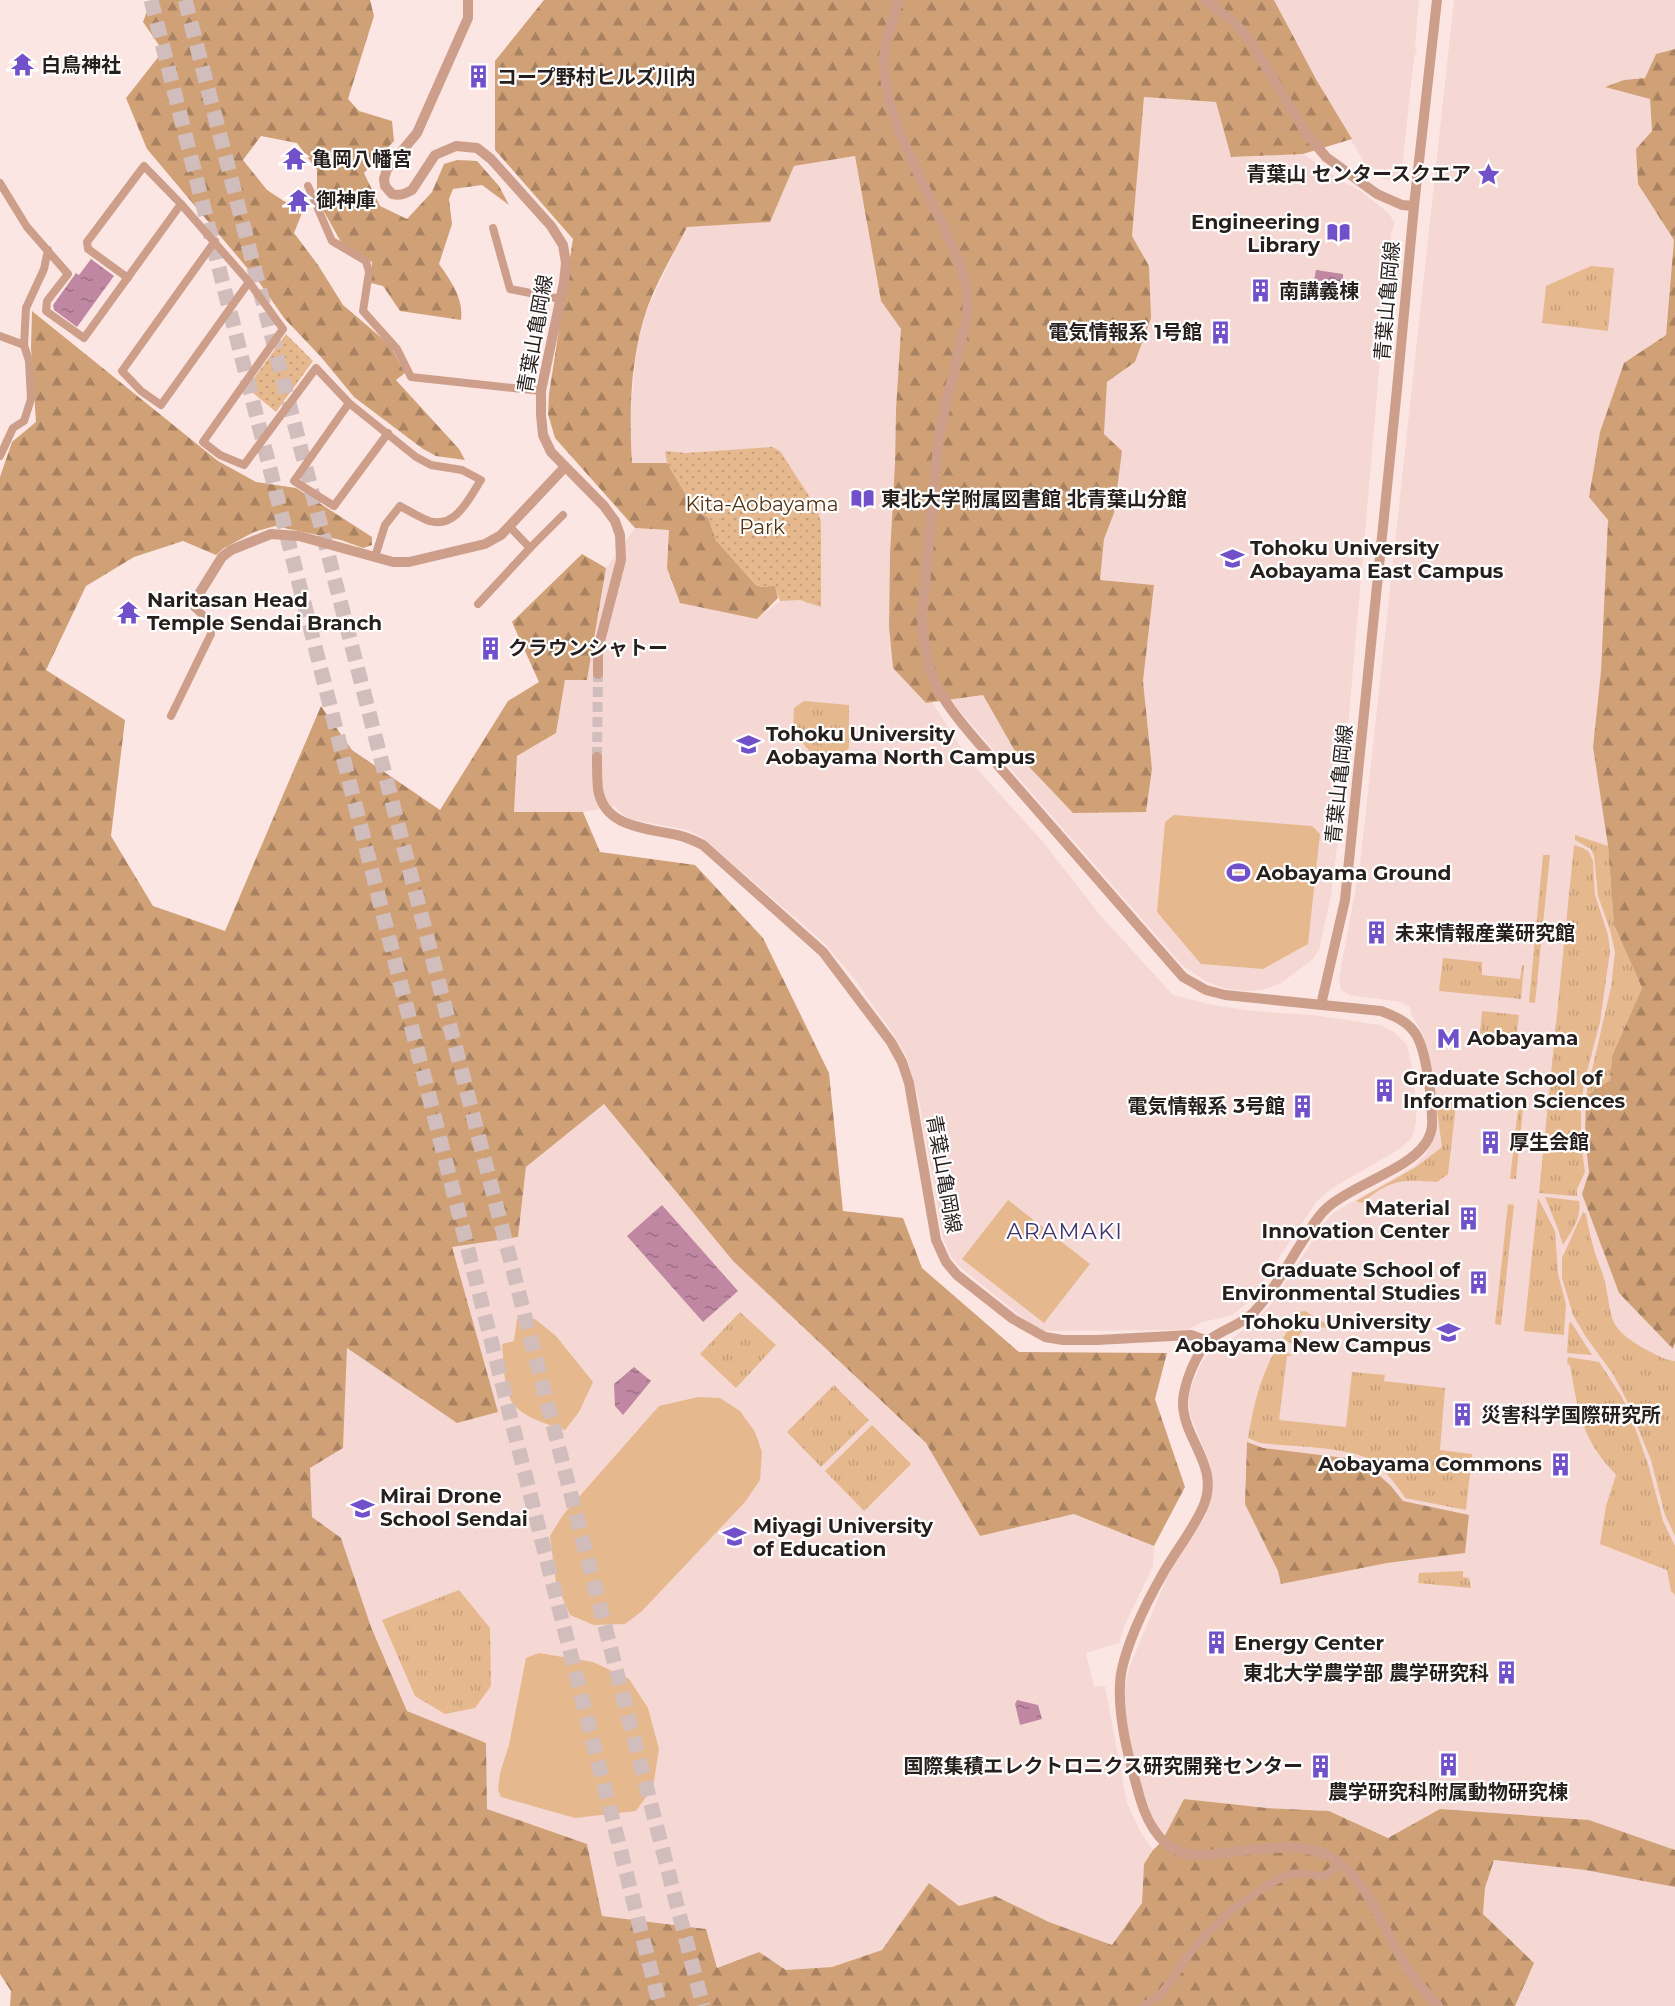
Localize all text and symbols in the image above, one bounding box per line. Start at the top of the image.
temple icon: 白鳥神社 [10,52,36,78]
place label: 白鳥神社 [41,53,121,77]
building icon: コープ野村ヒルズ川内 [466,64,492,90]
place label: コープ野村ヒルズ川内 [497,65,696,89]
temple icon: 亀岡八幡宮 [281,146,307,172]
place label: 亀岡八幡宮 [312,147,412,171]
place icon: 青葉山 センタースクエア [1476,161,1502,187]
place label: 青葉山 センタースクエア [1246,162,1471,186]
temple icon: 御神庫 [285,187,311,213]
place label: 御神庫 [316,188,376,212]
place label: Engineering Library [1191,210,1321,257]
library icon: Engineering Library [1325,220,1351,246]
street label: 青葉山亀岡線 [1370,240,1404,362]
street label: 青葉山亀岡線 [513,273,557,395]
building icon: 南講義棟 [1248,278,1274,304]
place label: 南講義棟 [1279,279,1359,303]
building icon: 電気情報系 1号館 [1207,319,1233,345]
place label: 電気情報系 1号館 [1049,320,1202,344]
library icon: 東北大学附属図書館 北青葉山分館 [850,486,876,512]
place label: 東北大学附属図書館 北青葉山分館 [881,487,1187,511]
park label: Kita-Aobayama Park [685,492,839,539]
place label: Tohoku University Aobayama East Campus [1249,536,1504,583]
school or university icon: Tohoku University Aobayama East Campus [1219,546,1245,572]
place label: Naritasan Head Temple Sendai Branch [147,588,382,635]
temple icon: Naritasan Head Temple Sendai Branch [116,599,142,625]
building icon: クラウンシャトー [477,635,503,661]
place label: クラウンシャトー [508,636,668,660]
place label: Tohoku University Aobayama North Campus [765,722,1036,769]
street label: 青葉山亀岡線 [1321,723,1357,845]
school or university icon: Tohoku University Aobayama North Campus [735,732,761,758]
sports icon: Aobayama Ground [1225,860,1251,886]
place label: Aobayama Ground [1255,861,1451,885]
building icon: 未来情報産業研究館 [1364,920,1390,946]
place label: 未来情報産業研究館 [1395,921,1575,945]
metro station icon: Aobayama [1436,1025,1462,1051]
place label: Aobayama [1466,1026,1578,1050]
place label: Graduate School of Information Sciences [1403,1066,1626,1113]
building icon: Graduate School of Information Sciences [1372,1077,1398,1103]
building icon: 電気情報系 3号館 [1290,1093,1316,1119]
place label: 電気情報系 3号館 [1128,1094,1285,1118]
street label: 青葉山亀岡線 [922,1113,966,1235]
building icon: 厚生会館 [1478,1129,1504,1155]
place label: 厚生会館 [1509,1130,1589,1154]
place label: Material Innovation Center [1262,1196,1450,1243]
building icon: Material Innovation Center [1455,1206,1481,1232]
district label: ARAMAKI [1006,1218,1124,1245]
place label: Graduate School of Environmental Studies [1221,1258,1461,1305]
building icon: Graduate School of Environmental Studies [1465,1269,1491,1295]
place label: Tohoku University Aobayama New Campus [1174,1310,1432,1357]
school or university icon: Tohoku University Aobayama New Campus [1436,1320,1462,1346]
building icon: 災害科学国際研究所 [1450,1402,1476,1428]
place label: 災害科学国際研究所 [1481,1403,1661,1427]
building icon: Aobayama Commons [1547,1451,1573,1477]
place label: Aobayama Commons [1317,1452,1542,1476]
place label: Mirai Drone School Sendai [380,1484,528,1531]
school or university icon: Mirai Drone School Sendai [349,1495,375,1521]
place label: Miyagi University of Education [753,1514,934,1561]
school or university icon: Miyagi University of Education [722,1524,748,1550]
building icon: Energy Center [1203,1630,1229,1656]
place label: Energy Center [1234,1631,1385,1655]
building icon: 東北大学農学部 農学研究科 [1494,1660,1520,1686]
place label: 東北大学農学部 農学研究科 [1243,1661,1489,1685]
building icon: 農学研究科附属動物研究棟 [1435,1752,1461,1778]
building icon: 国際集積エレクトロニクス研究開発センター [1308,1753,1334,1779]
place label: 国際集積エレクトロニクス研究開発センター [904,1754,1303,1778]
place label: 農学研究科附属動物研究棟 [1328,1780,1568,1804]

